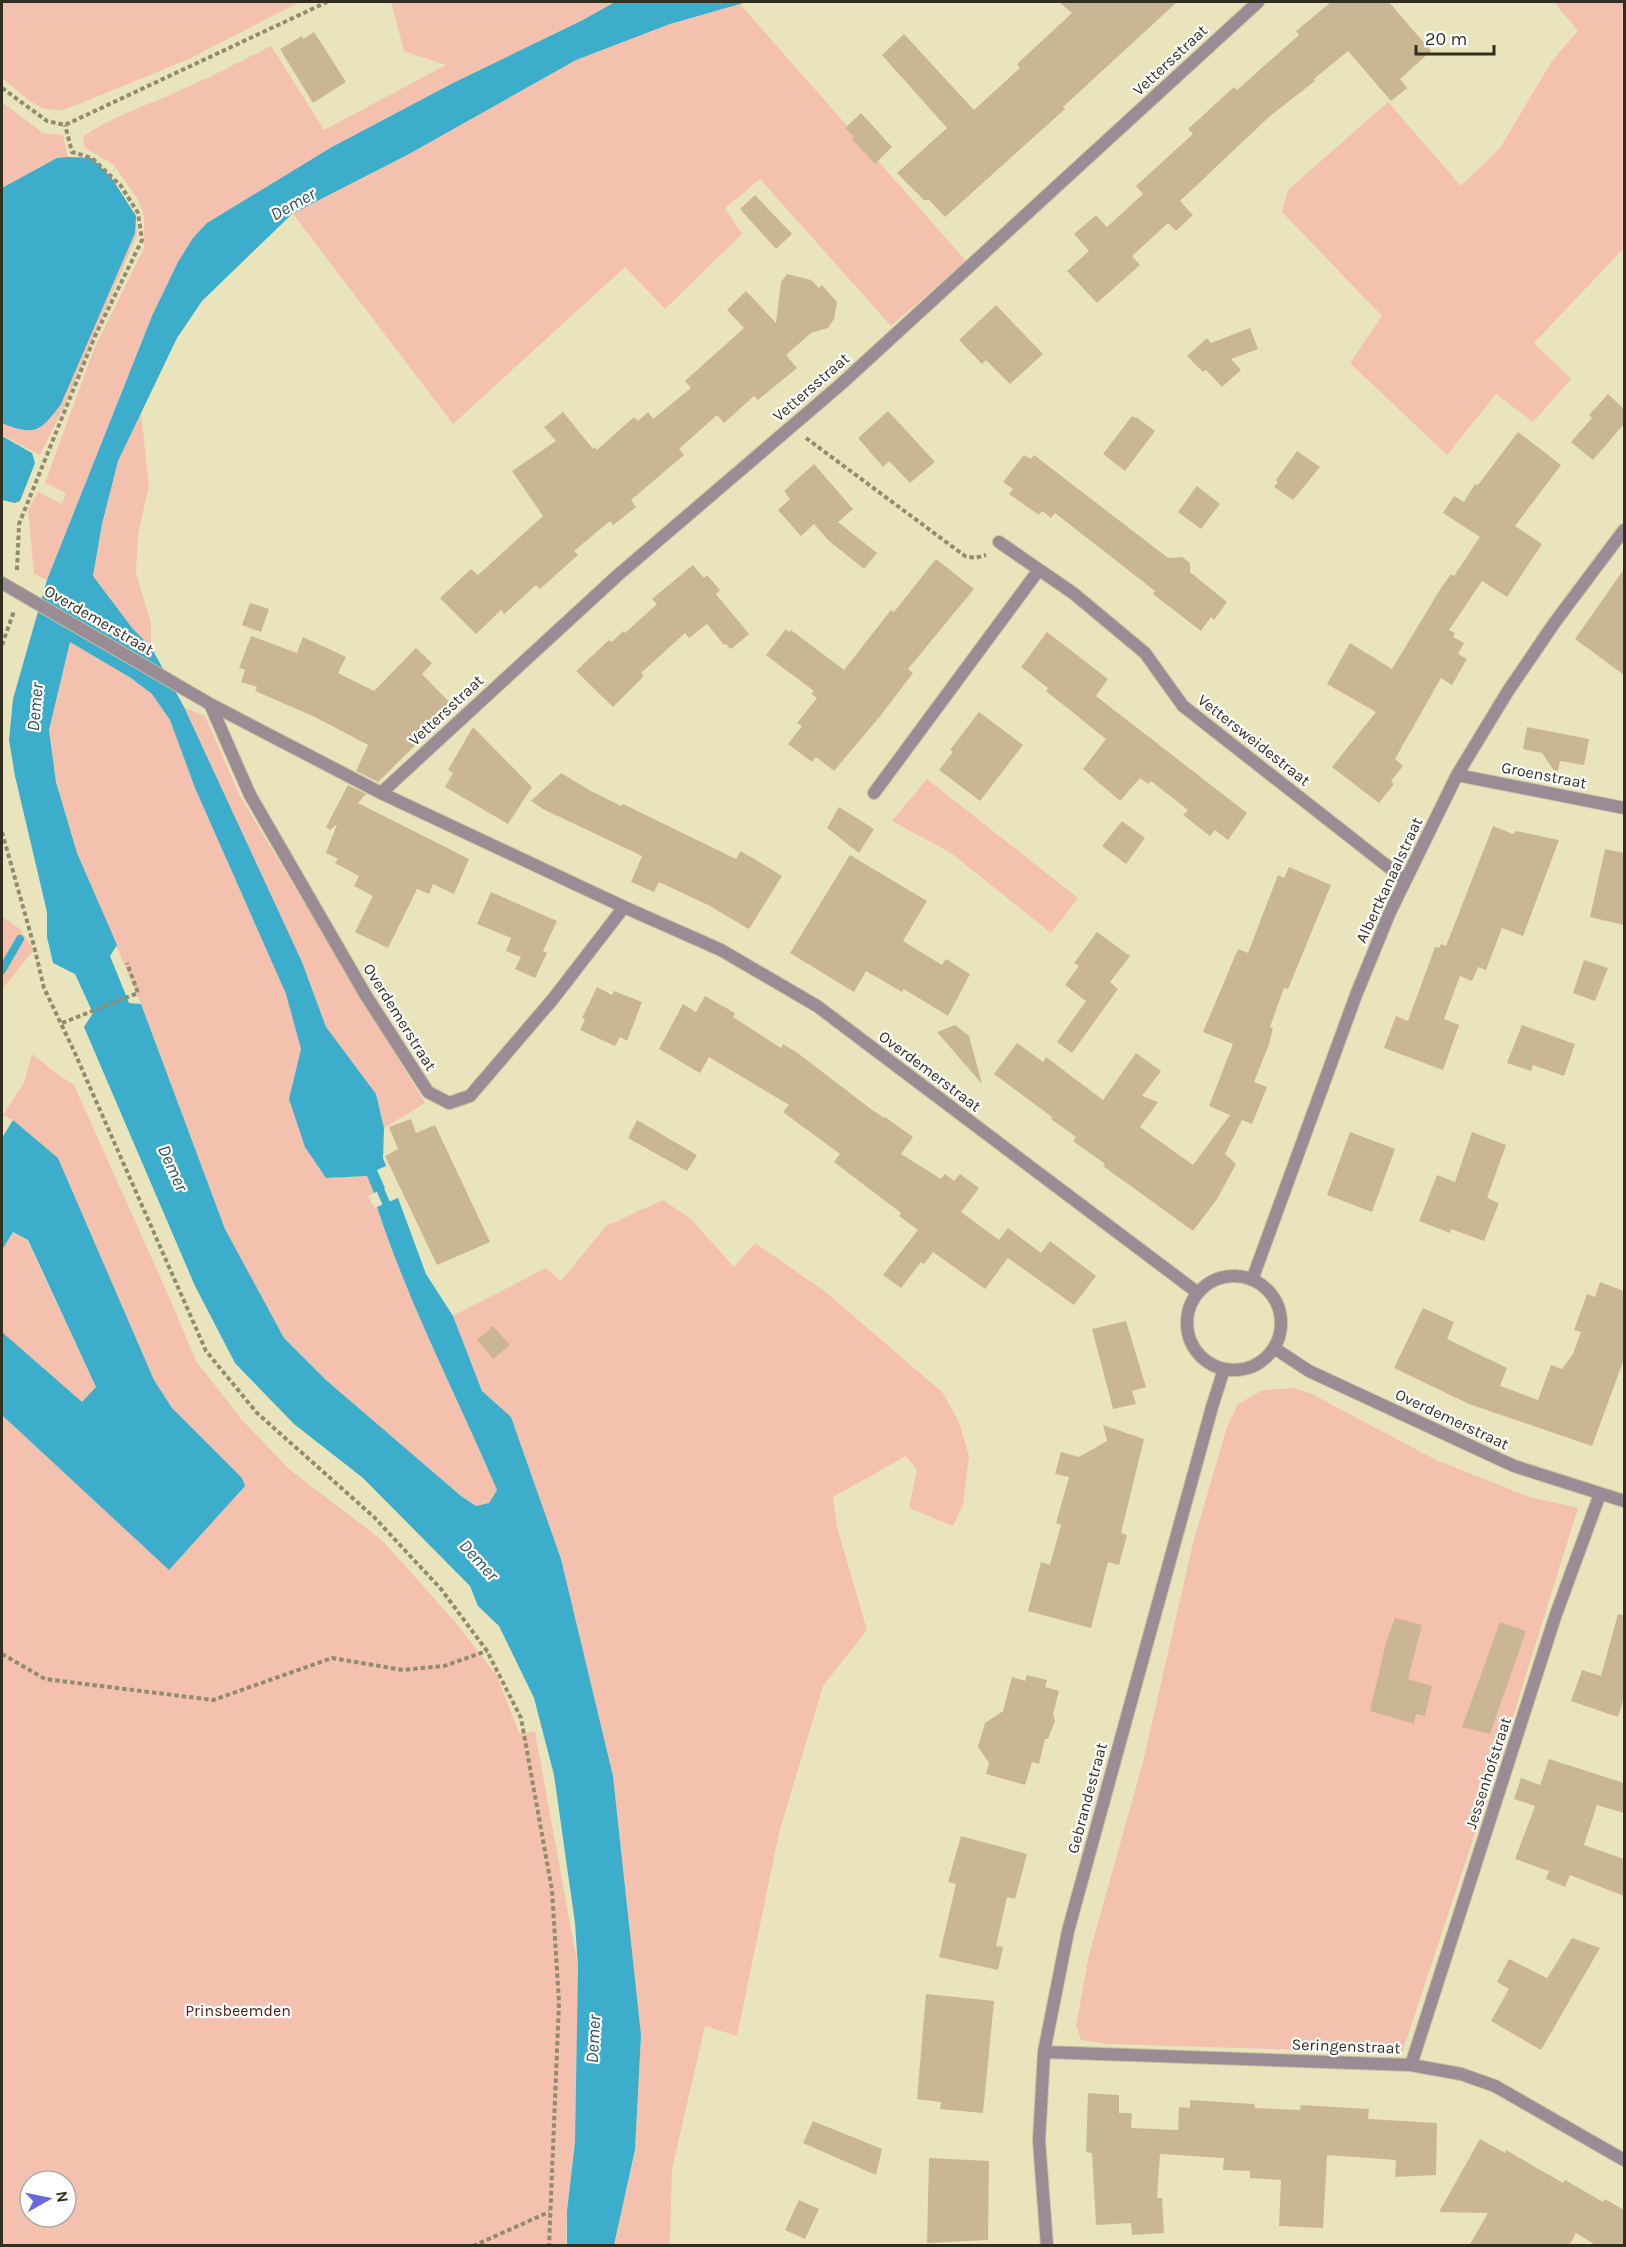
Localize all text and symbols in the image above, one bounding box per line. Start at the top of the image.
scale bar [1416,18,1494,56]
street label: Vettersstraat [1129,21,1211,99]
text: 20 m [1425,28,1467,50]
water label: Demer [266,182,320,225]
street label: Vettersstraat [769,349,853,425]
street label: Overdemerstraat [41,581,157,659]
street label: Vettersstraat [405,671,487,749]
water label: Demer [22,681,48,732]
street label: Vettersweidestraat [1194,690,1314,790]
street label: Groenstraat [1500,757,1588,793]
street label: Albertkanaalstraat [1352,814,1426,946]
street label: Overdemerstraat [359,960,441,1074]
street label: Overdemerstraat [875,1026,985,1116]
water label: Demer [153,1141,193,1195]
street label: Overdemerstraat [1392,1384,1512,1454]
water label: Demer [455,1535,504,1586]
street label: Jessenhofstraat [1461,1715,1515,1831]
street label: Gebrandestraat [1063,1741,1111,1855]
park label: Prinsbeemden [185,2001,291,2020]
water label: Demer [581,2013,605,2064]
street label: Seringenstraat [1291,2035,1401,2057]
north arrow [18,2169,78,2229]
text: N [52,2190,73,2204]

